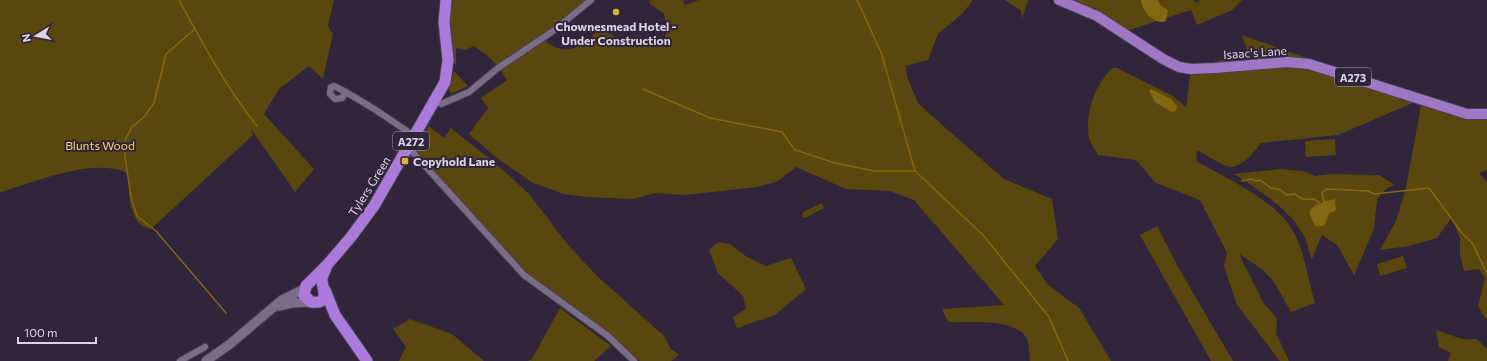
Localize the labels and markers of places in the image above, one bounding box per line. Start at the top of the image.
marker: Chownesmead Hotel - Under Construction [611,7,621,17]
place label: Chownesmead Hotel - Under Construction [555,19,677,47]
place label: Copyhold Lane [413,154,495,168]
marker: Copyhold Lane [400,156,410,166]

